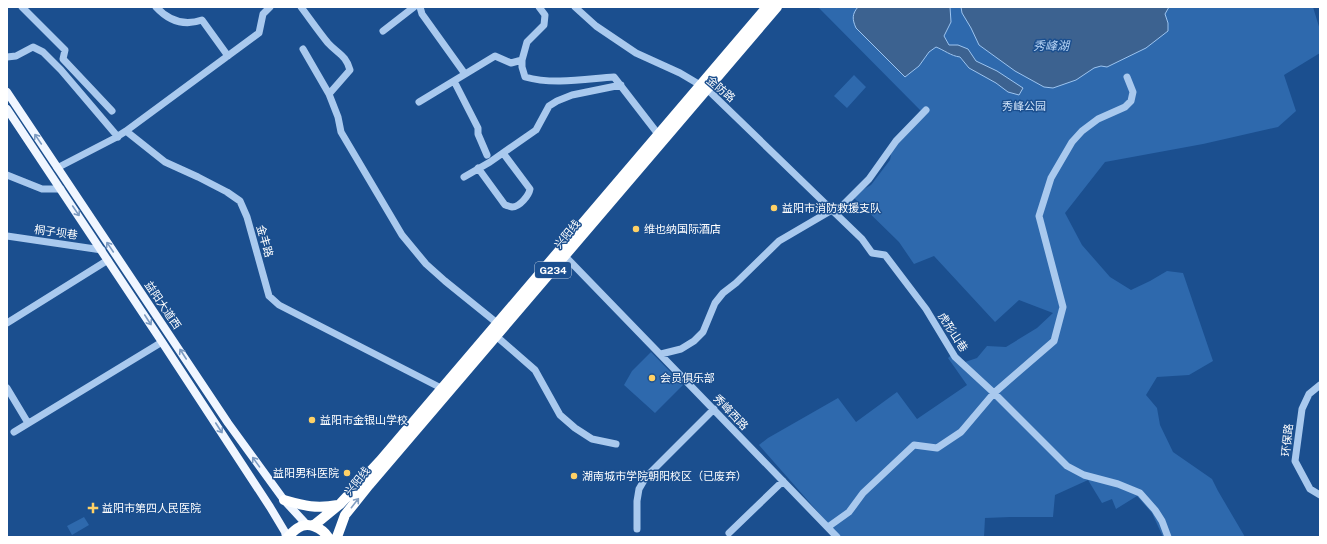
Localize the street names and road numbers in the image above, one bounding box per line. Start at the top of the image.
street label: 金防路 [705,74,737,104]
street label: 兴阳线 [552,218,582,250]
street label: 桐子坝巷 [33,223,79,241]
street label: 金丰路 [255,223,275,259]
road number: G234 [535,262,571,278]
street label: 益阳大道西 [143,279,183,331]
street label: 虎形山巷 [936,310,970,354]
street label: 秀峰西路 [711,392,751,432]
street label: 环保路 [1279,423,1295,457]
street label: 兴阳线 [342,464,372,498]

